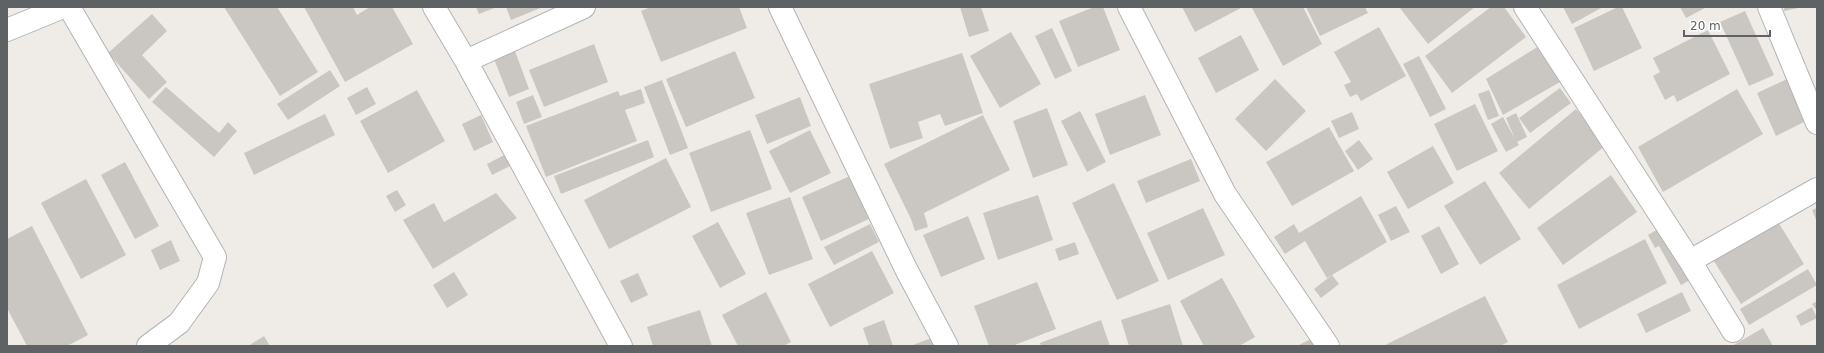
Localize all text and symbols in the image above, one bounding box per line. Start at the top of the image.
scale bar [1684,12,1770,38]
text: 20 m [1690,19,1721,33]

